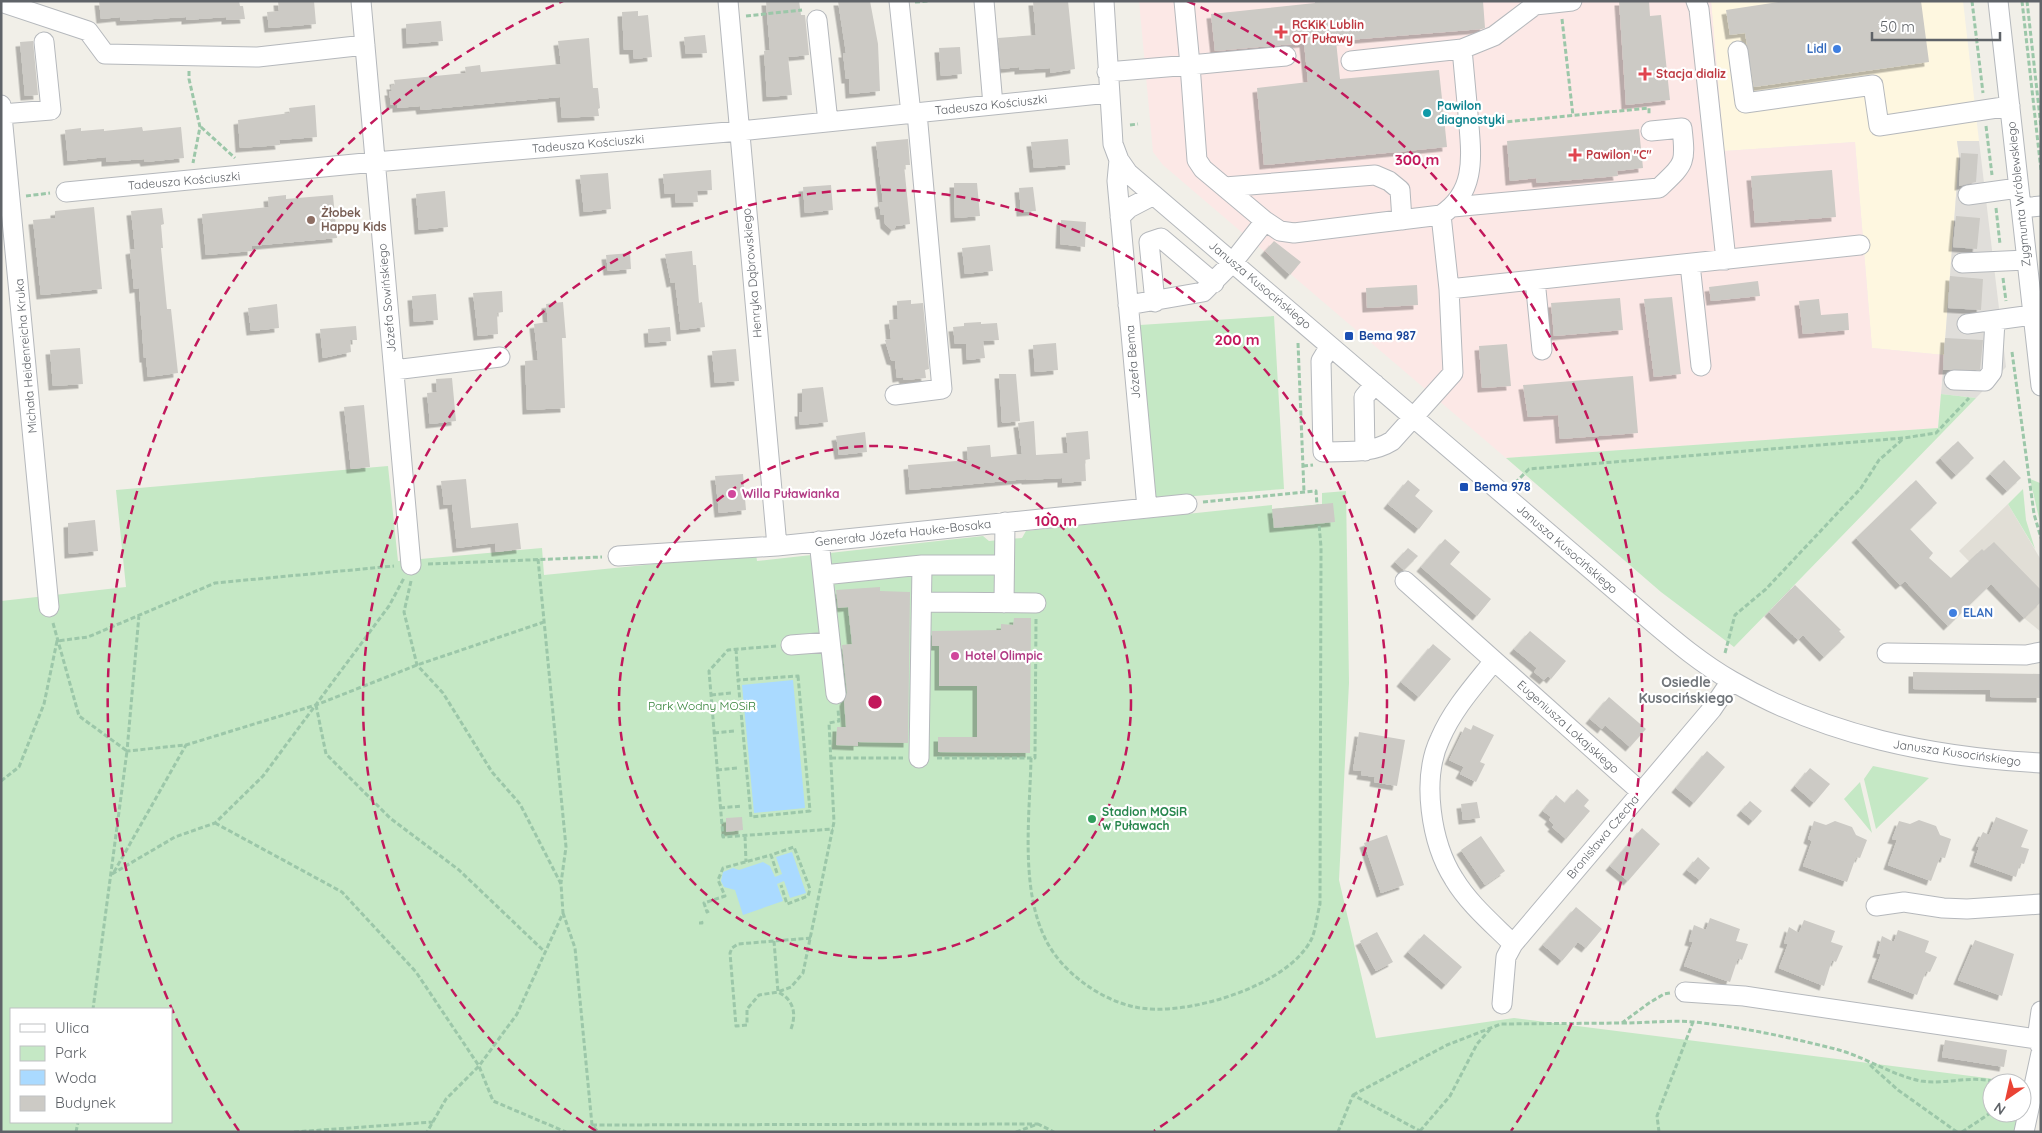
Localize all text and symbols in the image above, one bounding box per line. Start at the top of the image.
scale bar [1872,10,2000,42]
place label: RCKiK Lublin OT Puławy [1292,17,1364,46]
text: 50 m [1880,17,1915,36]
marker: RCKiK Lublin OT Puławy [1274,25,1288,39]
place label: Lidl [1807,41,1827,56]
marker: Lidl [1831,43,1843,55]
place label: Stacja dializ [1656,66,1726,81]
marker: Stacja dializ [1638,67,1652,81]
street label: Tadeusza Kościuszki [934,91,1048,118]
place label: Pawilon diagnostyki [1437,98,1505,127]
marker: Pawilon diagnostyki [1421,107,1433,119]
street label: Zygmunta Wróblewskiego [2003,121,2034,267]
street label: Tadeusza Kościuszki [531,131,645,156]
place label: Pawilon "C" [1586,147,1652,162]
marker: Pawilon "C" [1568,148,1582,162]
text: 300 m [1395,150,1439,169]
street label: Tadeusza Kościuszki [127,168,241,193]
place label: Żłobek Happy Kids [321,205,387,234]
street label: Henryka Dąbrowskiego [738,207,765,339]
marker: Żłobek Happy Kids [305,214,317,226]
street label: Janusza Kusocińskiego [1206,237,1315,332]
street label: Józefa Sowińskiego [374,243,399,353]
street label: Michała Heidenreicha Kruka [11,278,40,434]
street label: Józefa Bema [1122,324,1143,400]
place label: Bema 987 [1359,328,1416,343]
text: 200 m [1215,330,1260,349]
marker: Bema 987 [1343,330,1355,342]
place label: Bema 978 [1474,479,1531,494]
marker: Bema 978 [1458,481,1470,493]
place label: Willa Puławianka [742,486,840,501]
marker: Willa Puławianka [726,488,738,500]
street label: Janusza Kusocińskiego [1514,501,1621,597]
text: 100 m [1035,511,1077,530]
street label: Generała Józefa Hauke-Bosaka [814,516,992,549]
place label: ELAN [1963,605,1993,620]
marker: ELAN [1947,607,1959,619]
place label: Hotel Olimpic [965,648,1043,663]
marker: Hotel Olimpic [949,650,961,662]
district label: Osiedle Kusocińskiego [1638,673,1734,707]
street label: Eugeniusza Lokajskiego [1514,677,1622,776]
centre of rings [866,693,884,711]
park label: Park Wodny MOSiR [648,698,756,713]
street label: Janusza Kusocińskiego [1892,736,2022,769]
street label: Bronisława Czecha [1563,792,1642,882]
place label: Stadion MOSiR w Puławach [1102,804,1187,833]
marker: Stadion MOSiR w Puławach [1086,813,1098,825]
legend [10,1008,172,1123]
text: Ulica [55,1018,89,1037]
text: Park [55,1043,87,1062]
text: Woda [55,1068,97,1087]
north arrow [1982,1073,2032,1123]
text: Budynek [55,1093,116,1112]
text: N [1990,1098,2009,1119]

